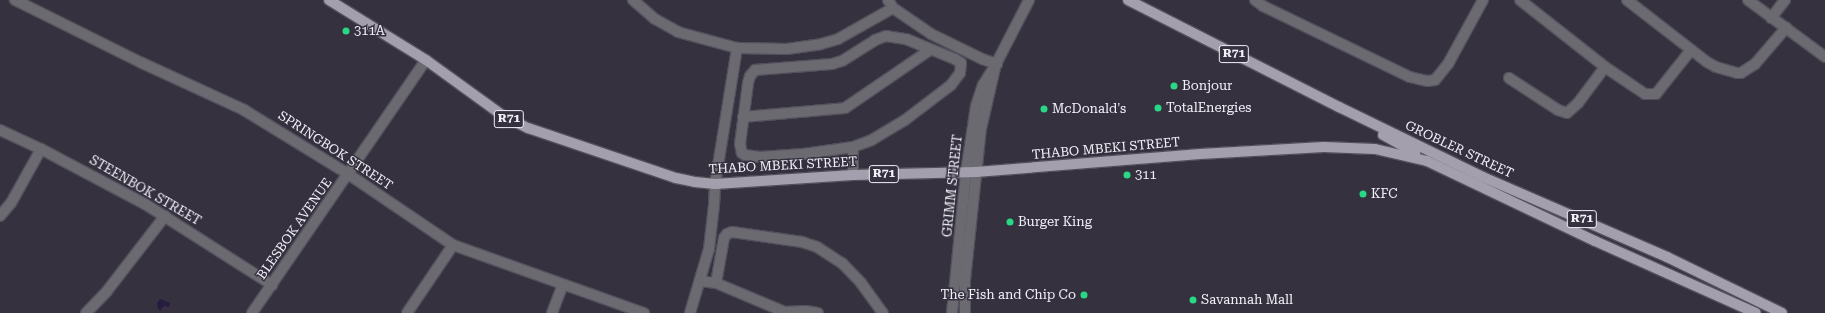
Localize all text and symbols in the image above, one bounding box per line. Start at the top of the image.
place label: 311A [354,23,385,39]
marker: 311A [341,26,351,36]
road number: R71 [1218,44,1250,64]
place label: Bonjour [1182,78,1232,94]
marker: Bonjour [1169,81,1179,91]
place label: TotalEnergies [1166,100,1252,116]
place label: McDonald's [1052,101,1126,117]
marker: TotalEnergies [1153,103,1163,113]
marker: McDonald's [1039,104,1049,114]
street label: SPRINGBOK STREET [275,108,395,194]
road number: R71 [493,109,525,129]
street label: GROBLER STREET [1402,118,1516,182]
street label: GRIMM STREET [940,134,966,238]
street label: THABO MBEKI STREET [1031,135,1181,163]
street label: STEENBOK STREET [86,153,204,229]
street label: THABO MBEKI STREET [708,154,858,178]
road number: R71 [868,164,900,184]
place label: 311 [1135,167,1157,183]
marker: 311 [1122,170,1132,180]
street label: BLESBOK AVENUE [254,175,336,283]
place label: KFC [1371,186,1398,202]
marker: KFC [1358,189,1368,199]
road number: R71 [1566,209,1598,229]
place label: Burger King [1018,214,1092,230]
marker: Burger King [1005,217,1015,227]
place label: The Fish and Chip Co [941,287,1076,303]
marker: The Fish and Chip Co [1079,290,1089,300]
place label: Savannah Mall [1201,292,1293,308]
marker: Savannah Mall [1188,295,1198,305]

